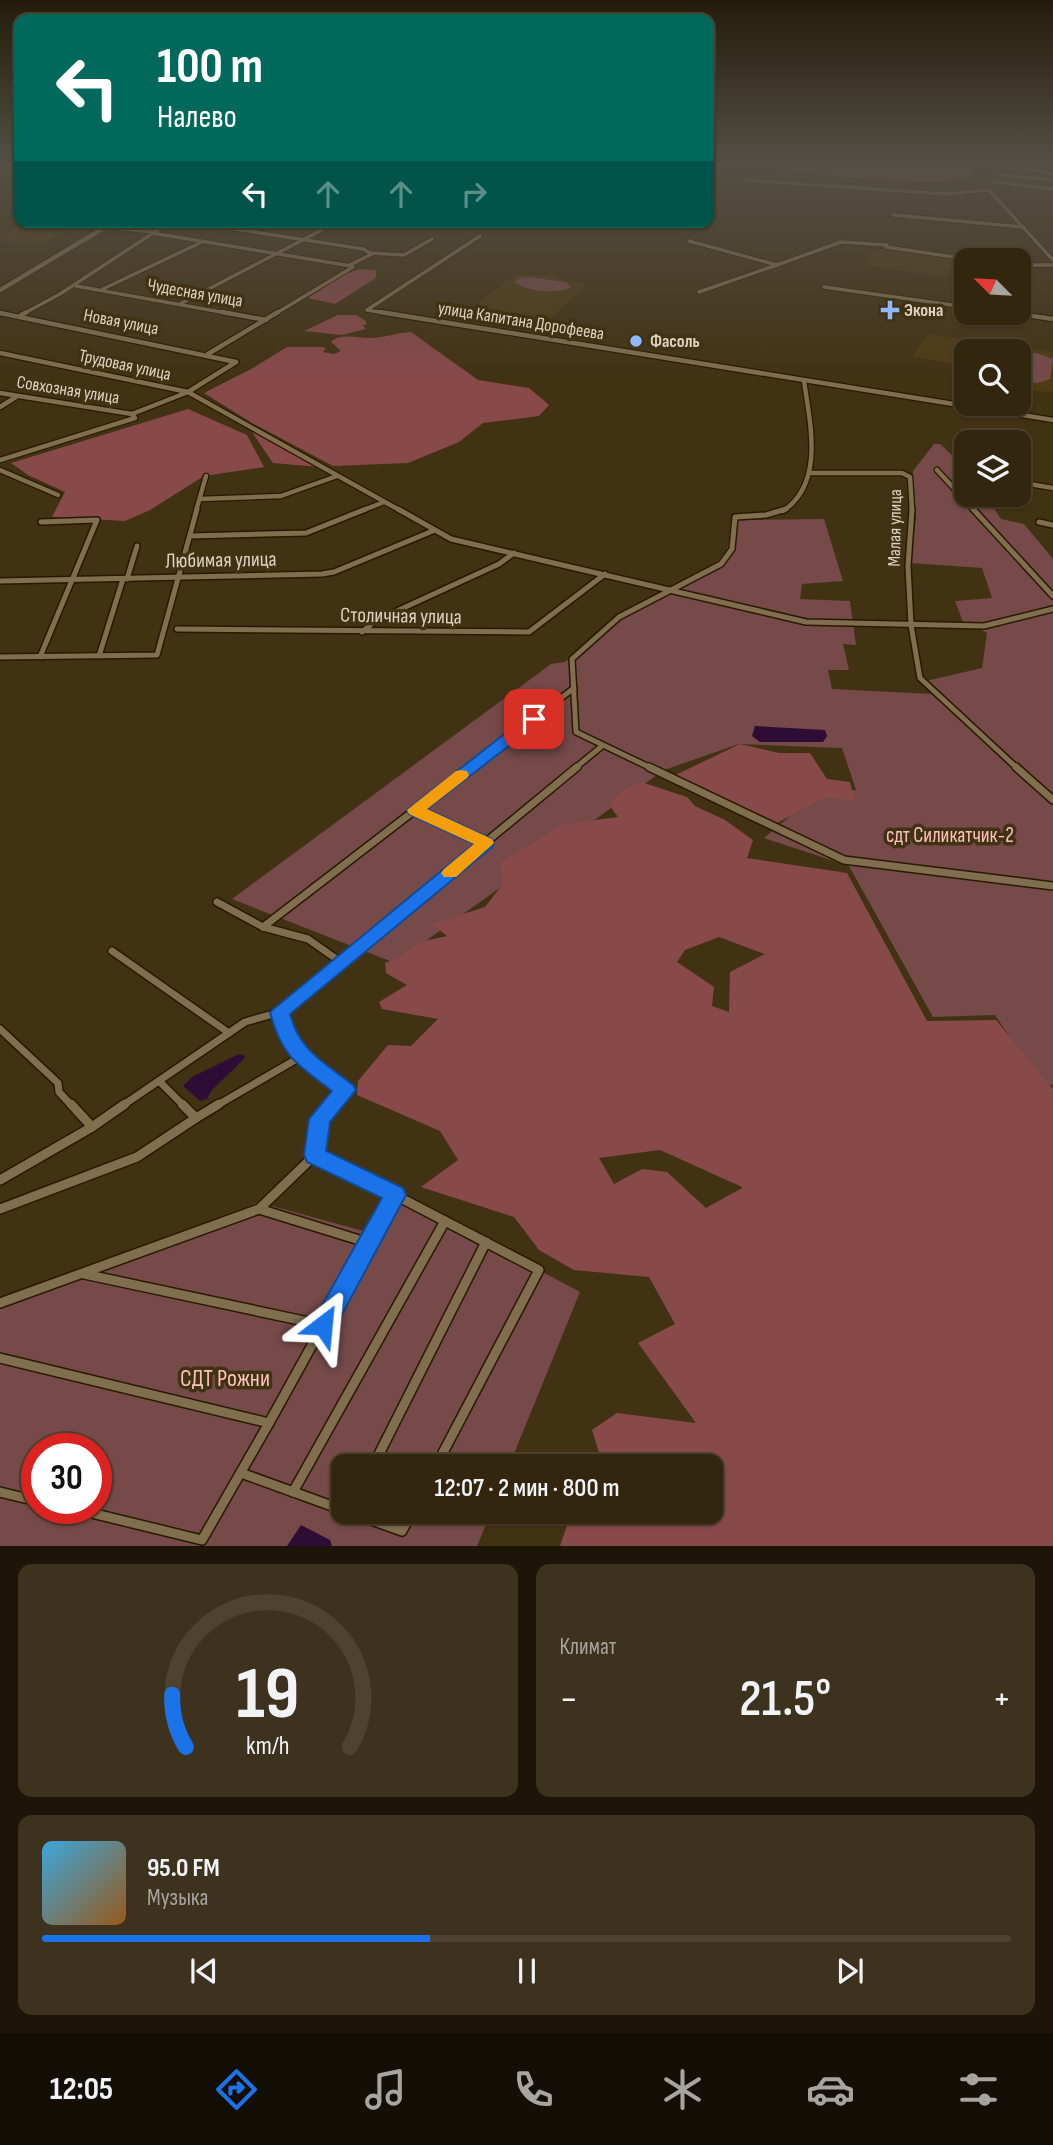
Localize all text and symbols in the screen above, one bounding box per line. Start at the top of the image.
text: 100 m [157,38,263,97]
icon: left [42,42,133,133]
text: Налево [157,98,237,137]
icon: left [236,175,274,213]
icon: ahead [309,175,347,213]
icon: ahead [382,175,420,213]
icon: right [455,175,493,213]
north arrow [954,248,1031,326]
map controls [954,248,1031,507]
street label: Чудесная улица [146,274,244,312]
street label: улица Капитана Дорофеева [436,297,606,345]
place label: Экона [904,300,943,321]
marker: Экона [882,302,898,318]
street label: Новая улица [82,304,160,340]
place label: Фасоль [650,331,700,352]
marker: Фасоль [628,333,644,349]
button: search [954,339,1031,416]
street label: Трудовая улица [77,345,173,385]
street label: Совхозная улица [15,372,121,408]
button: layers [954,430,1031,507]
street label: Малая улица [884,489,906,567]
street label: Любимая улица [165,547,277,573]
street label: Столичная улица [340,602,462,630]
pin [504,689,564,749]
icon: arrive [515,700,553,738]
park label: сдт Силикатчик-2 [886,823,1014,848]
position arrow [286,1288,360,1362]
park label: СДТ Рожни [180,1364,270,1393]
speed limit sign: 30 [21,1433,112,1524]
text: 12:07 · 2 мин · 800 m [434,1473,620,1504]
text: Климат [560,1633,617,1661]
text: 19 [236,1651,299,1739]
text: 21.5° [739,1668,831,1731]
text: − [560,1677,578,1722]
text: + [992,1677,1011,1722]
text: km/h [246,1730,289,1761]
text: 95.0 FM [147,1853,220,1884]
text: Музыка [147,1884,208,1912]
icon: previous [185,1952,223,1990]
icon: pause [508,1952,546,1990]
icon: next [831,1952,869,1990]
icon: directions [212,2065,261,2114]
icon: music [361,2065,410,2114]
icon: phone [509,2065,558,2114]
icon: climate [658,2065,707,2114]
icon: car [806,2065,855,2114]
icon: filters [954,2065,1003,2114]
text: 12:05 [50,2070,113,2109]

